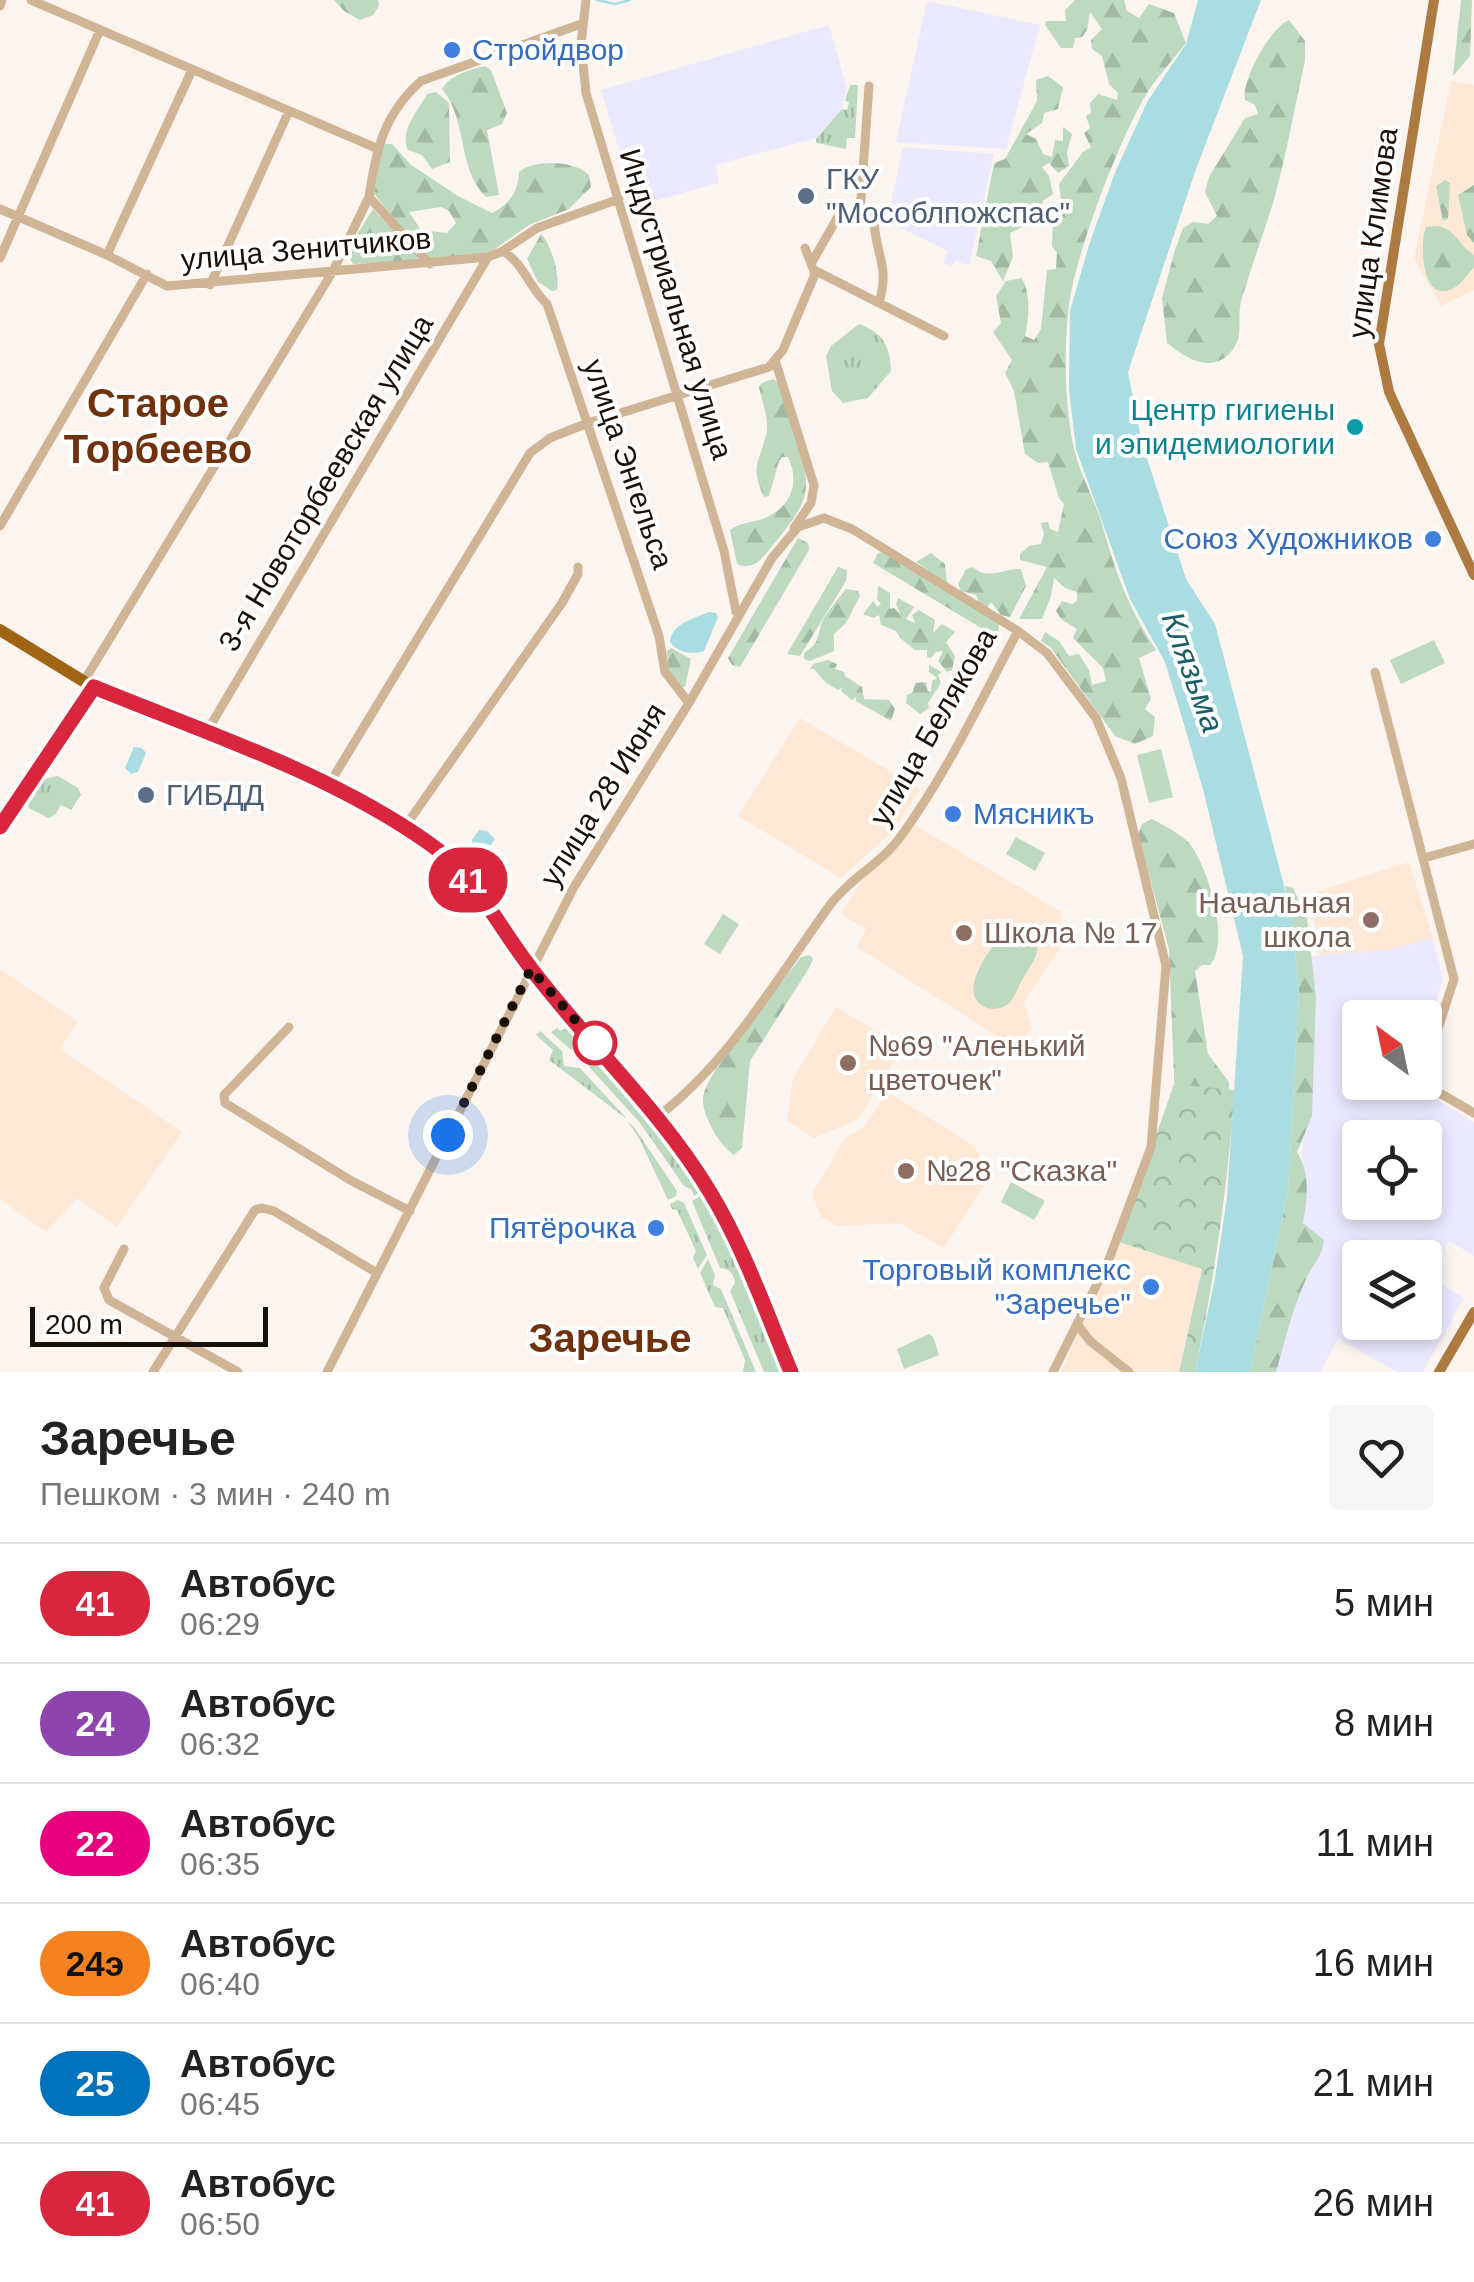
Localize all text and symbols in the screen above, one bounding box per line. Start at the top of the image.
place label: Стройдвор [472,33,624,66]
marker: Стройдвор [441,39,463,61]
street label: улица Климова [1341,125,1404,340]
street label: Индустриальная улица [614,145,740,463]
place label: ГКУ "Мособлпожспас" [826,162,1070,229]
marker: ГКУ "Мособлпожспас" [795,185,817,207]
street label: улица Зенитчиков [179,221,432,276]
street label: 3-я Новоторбеевская улица [212,308,439,657]
street label: улица Энгельса [577,355,680,573]
district label: Старое Торбеево [64,381,252,471]
place label: Центр гигиены и эпидемиологии [1095,393,1335,460]
marker: Центр гигиены и эпидемиологии [1344,416,1366,438]
place label: Союз Художников [1163,522,1413,555]
marker: Союз Художников [1422,528,1444,550]
water label: Клязьма [1155,607,1231,737]
street label: улица Белякова [863,622,1003,831]
street label: улица 28 Июня [533,697,672,892]
place label: ГИБДД [166,778,264,811]
marker: ГИБДД [135,784,157,806]
place label: Мясникъ [973,797,1094,830]
marker: Мясникъ [942,803,964,825]
line badge: 41 [423,848,513,912]
text: 41 [449,861,487,900]
place label: Начальная школа [1198,886,1351,953]
marker: Начальная школа [1360,909,1382,931]
place label: Школа № 17 [984,916,1157,949]
marker: Школа № 17 [953,922,975,944]
north arrow [1342,1000,1442,1100]
map controls [1342,1000,1442,1340]
unlabelled marker [574,1022,616,1064]
place label: №69 "Аленький цветочек" [868,1029,1086,1096]
marker: №69 "Аленький цветочек" [837,1052,859,1074]
your location [423,1110,473,1160]
button: locate [1342,1120,1442,1220]
place label: №28 "Сказка" [926,1154,1117,1187]
marker: №28 "Сказка" [895,1160,917,1182]
place label: Пятёрочка [489,1211,636,1244]
marker: Пятёрочка [645,1217,667,1239]
button: layers [1342,1240,1442,1340]
place label: Торговый комплекс "Заречье" [862,1253,1131,1320]
marker: Торговый комплекс "Заречье" [1140,1276,1162,1298]
scale bar [30,1302,268,1346]
text: 200 m [45,1309,123,1340]
district label: Заречье [528,1316,692,1360]
button: heart [1329,1405,1434,1510]
text: Заречье [40,1412,236,1465]
text: Пешком · 3 мин · 240 m [40,1476,391,1512]
text: Автобус [180,1563,336,1605]
text: 5 мин [1334,1582,1434,1624]
text: 41 [76,1584,114,1623]
text: 06:29 [180,1606,260,1642]
text: Автобус [180,1683,336,1725]
text: 8 мин [1334,1702,1434,1744]
text: 24 [76,1704,114,1743]
text: 06:32 [180,1726,260,1762]
text: Автобус [180,1803,336,1845]
text: 11 мин [1316,1822,1434,1864]
text: 22 [76,1824,114,1863]
text: 06:35 [180,1846,260,1882]
text: Автобус [180,1923,336,1965]
text: 16 мин [1313,1942,1434,1984]
text: 24э [66,1944,124,1983]
text: 06:40 [180,1966,260,2002]
text: Автобус [180,2043,336,2085]
text: 21 мин [1313,2062,1434,2104]
text: 25 [76,2064,114,2103]
text: 06:45 [180,2086,260,2122]
text: Автобус [180,2163,336,2205]
text: 26 мин [1313,2182,1434,2224]
text: 41 [76,2184,114,2223]
text: 06:50 [180,2206,260,2242]

